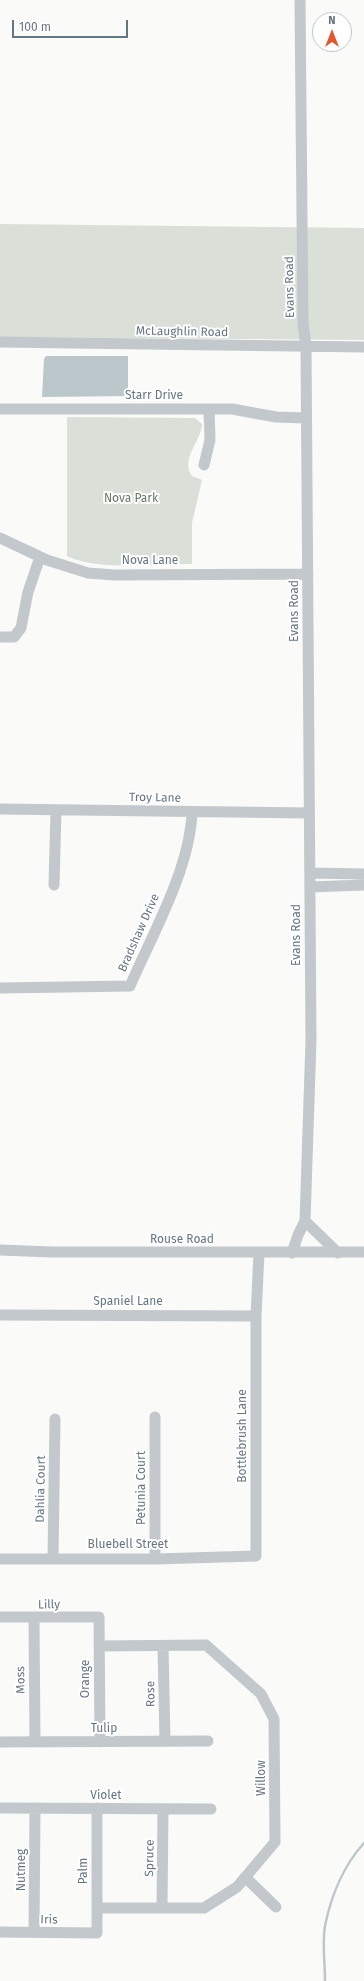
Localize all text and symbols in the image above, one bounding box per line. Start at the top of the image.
scale bar [14,12,130,38]
north arrow [312,12,352,52]
text: N [328,14,336,27]
text: 100 m [19,20,51,34]
street label: Evans Road [282,256,298,318]
street label: McLaughlin Road [136,324,228,340]
street label: Starr Drive [125,389,183,403]
park label: Nova Park [104,492,158,506]
street label: Nova Lane [122,554,178,568]
street label: Evans Road [288,580,302,642]
street label: Troy Lane [129,790,181,806]
street label: Bradshaw Drive [115,892,163,974]
street label: Evans Road [290,904,304,966]
street label: Rouse Road [150,1233,214,1247]
street label: Spaniel Lane [93,1295,163,1309]
street label: Bottlebrush Lane [236,1389,250,1483]
street label: Petunia Court [135,1451,149,1525]
street label: Dahlia Court [33,1455,49,1523]
street label: Bluebell Street [88,1538,168,1552]
street label: Lilly [38,1598,60,1612]
street label: Orange [79,1660,93,1698]
street label: Moss [14,1666,28,1694]
street label: Rose [144,1681,158,1707]
street label: Tulip [91,1722,117,1736]
street label: Willow [255,1760,269,1796]
street label: Violet [90,1789,122,1803]
street label: Spruce [142,1839,158,1877]
street label: Nutmeg [15,1849,29,1891]
street label: Palm [77,1858,91,1884]
street label: Iris [40,1913,58,1927]

